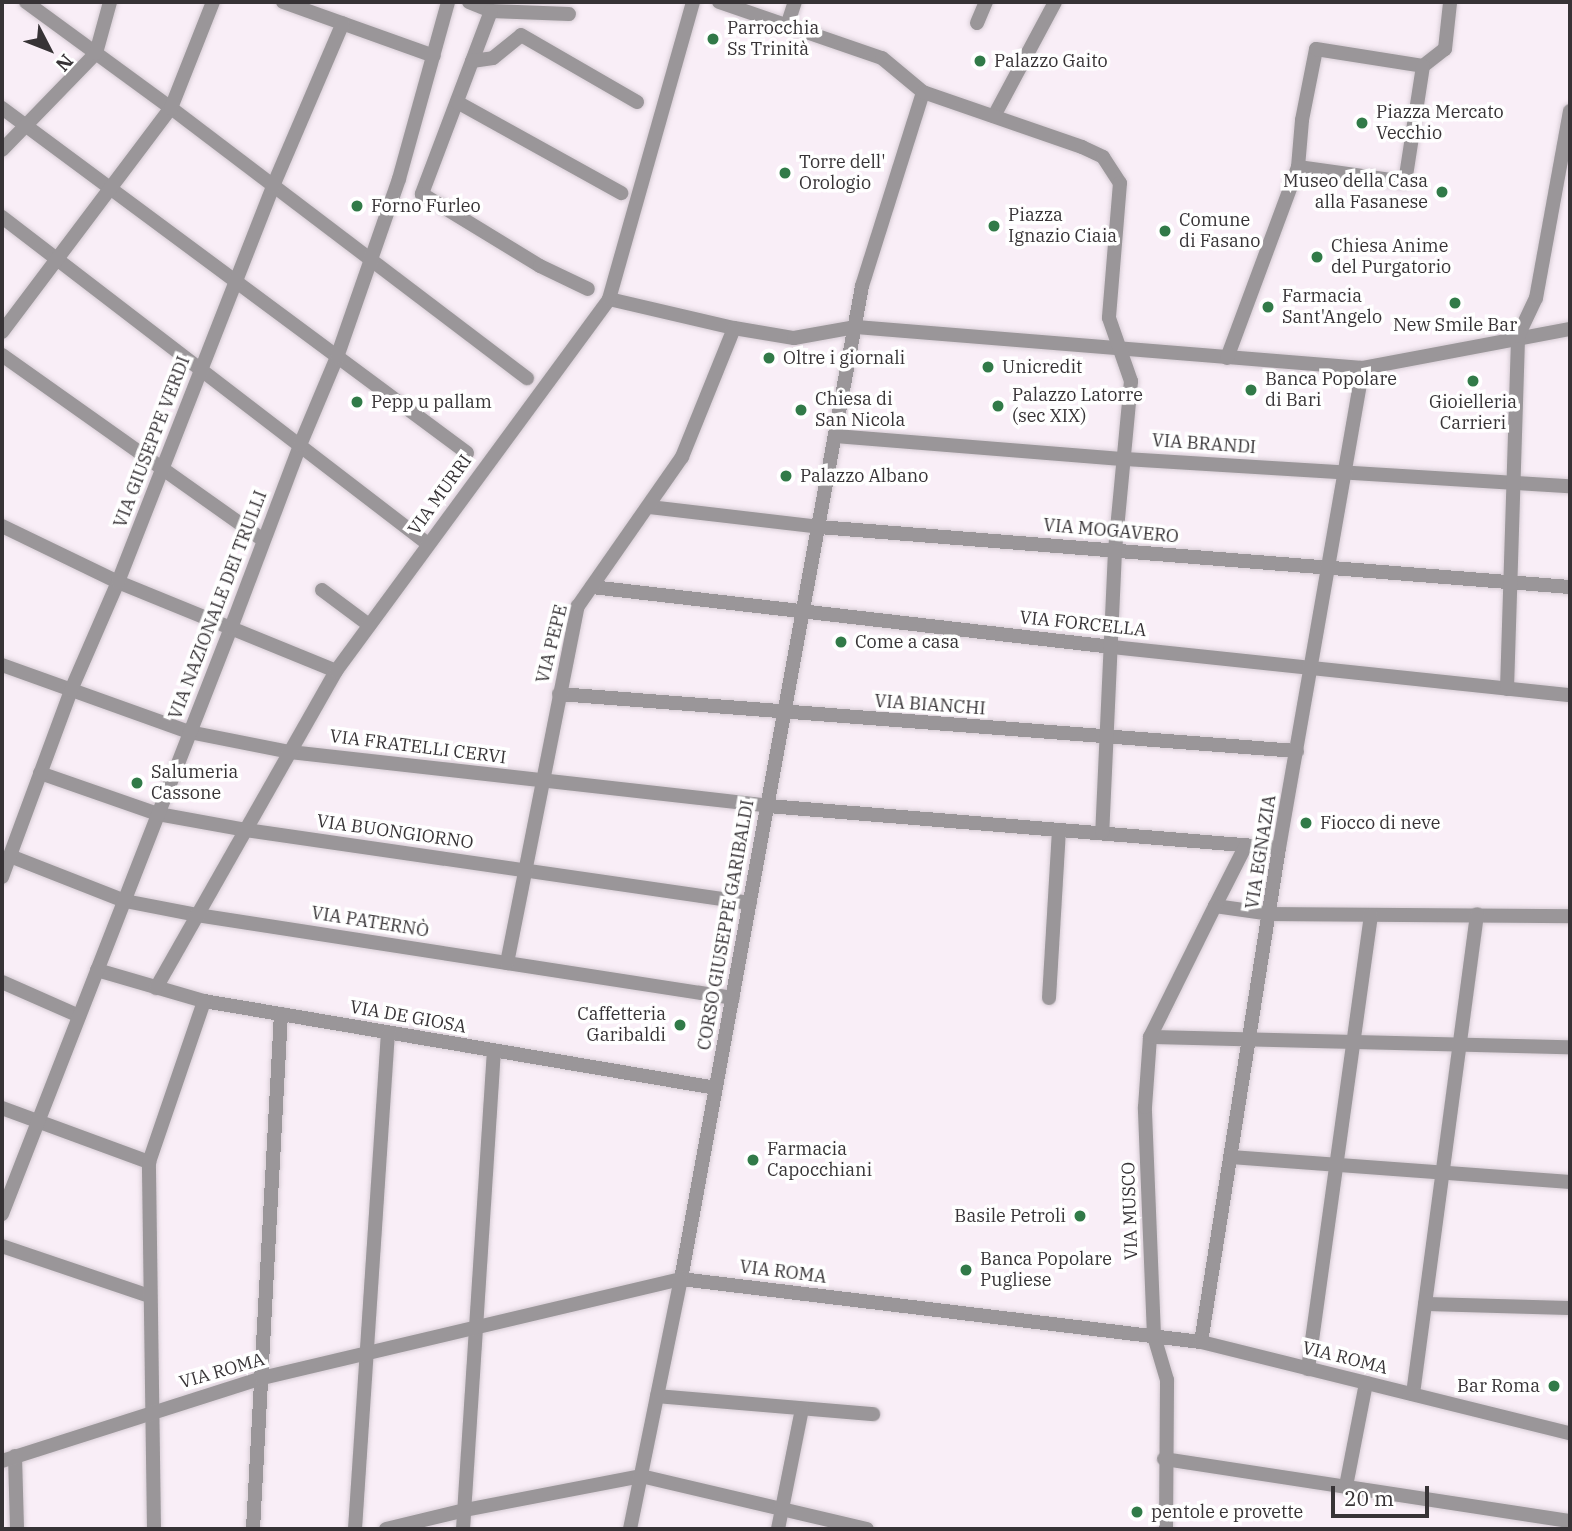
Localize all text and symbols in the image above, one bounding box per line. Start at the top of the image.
north arrow [14,14,84,84]
place label: Parrocchia Ss Trinità [727,18,819,60]
marker: Parrocchia Ss Trinità [705,31,721,47]
text: N [51,49,79,77]
place label: Palazzo Gaito [994,50,1108,72]
marker: Palazzo Gaito [972,53,988,69]
place label: Piazza Mercato Vecchio [1376,102,1504,144]
marker: Piazza Mercato Vecchio [1354,115,1370,131]
place label: Torre dell' Orologio [799,152,886,194]
marker: Torre dell' Orologio [777,165,793,181]
place label: Museo della Casa alla Fasanese [1283,171,1428,214]
marker: Museo della Casa alla Fasanese [1434,184,1450,200]
place label: Forno Furleo [371,195,481,217]
marker: Forno Furleo [349,198,365,214]
place label: Piazza Ignazio Ciaia [1008,205,1117,248]
place label: Comune di Fasano [1179,210,1260,252]
marker: Piazza Ignazio Ciaia [986,218,1002,234]
marker: Comune di Fasano [1157,223,1173,239]
place label: Chiesa Anime del Purgatorio [1331,236,1451,278]
marker: Chiesa Anime del Purgatorio [1309,249,1325,265]
place label: Farmacia Sant'Angelo [1282,286,1382,328]
marker: New Smile Bar [1447,295,1463,311]
marker: Farmacia Sant'Angelo [1260,299,1276,315]
place label: New Smile Bar [1393,314,1517,336]
place label: Oltre i giornali [783,347,905,369]
marker: Oltre i giornali [761,350,777,366]
street label: VIA GIUSEPPE VERDI [109,353,195,531]
place label: Unicredit [1002,356,1082,378]
marker: Unicredit [980,359,996,375]
place label: Banca Popolare di Bari [1265,369,1397,412]
marker: Gioielleria Carrieri [1465,373,1481,389]
marker: Banca Popolare di Bari [1243,382,1259,398]
place label: Palazzo Latorre (sec XIX) [1012,385,1143,428]
place label: Chiesa di San Nicola [815,389,905,432]
place label: Pepp u pallam [371,391,492,413]
place label: Gioielleria Carrieri [1429,392,1517,434]
marker: Pepp u pallam [349,394,365,410]
marker: Palazzo Latorre (sec XIX) [990,398,1006,414]
marker: Chiesa di San Nicola [793,402,809,418]
street label: VIA BRANDI [1151,430,1257,458]
street label: VIA MURRI [404,451,476,539]
place label: Palazzo Albano [800,465,928,487]
marker: Palazzo Albano [778,468,794,484]
street label: VIA NAZIONALE DEI TRULLI [164,488,272,722]
street label: VIA MOGAVERO [1042,514,1180,548]
street label: VIA PEPE [532,602,572,686]
street label: VIA FORCELLA [1018,607,1148,641]
place label: Come a casa [855,631,959,653]
marker: Come a casa [833,634,849,650]
street label: VIA BIANCHI [874,690,986,720]
street label: VIA FRATELLI CERVI [328,725,508,769]
place label: Salumeria Cassone [151,762,238,804]
marker: Salumeria Cassone [129,775,145,791]
street label: VIA EGNAZIA [1241,793,1281,911]
street label: CORSO GIUSEPPE GARIBALDI [693,798,759,1052]
street label: VIA BUONGIORNO [315,810,475,854]
place label: Fiocco di neve [1320,812,1440,834]
marker: Fiocco di neve [1298,815,1314,831]
street label: VIA PATERNÒ [310,902,430,942]
street label: VIA DE GIOSA [348,996,468,1038]
place label: Caffetteria Garibaldi [577,1004,666,1046]
marker: Caffetteria Garibaldi [672,1017,688,1033]
place label: Farmacia Capocchiani [767,1139,872,1182]
marker: Farmacia Capocchiani [745,1152,761,1168]
street label: VIA MUSCO [1117,1161,1143,1261]
place label: Basile Petroli [954,1205,1066,1227]
marker: Basile Petroli [1072,1208,1088,1224]
place label: Banca Popolare Pugliese [980,1249,1112,1292]
street label: VIA ROMA [738,1256,828,1288]
marker: Banca Popolare Pugliese [958,1262,974,1278]
street label: VIA ROMA [1300,1337,1390,1379]
street label: VIA ROMA [177,1349,267,1393]
place label: Bar Roma [1457,1375,1540,1397]
marker: Bar Roma [1546,1378,1562,1394]
scale bar [1334,1472,1432,1516]
text: 20 m [1344,1484,1394,1512]
place label: pentole e provette [1151,1501,1303,1523]
marker: pentole e provette [1129,1504,1145,1520]

